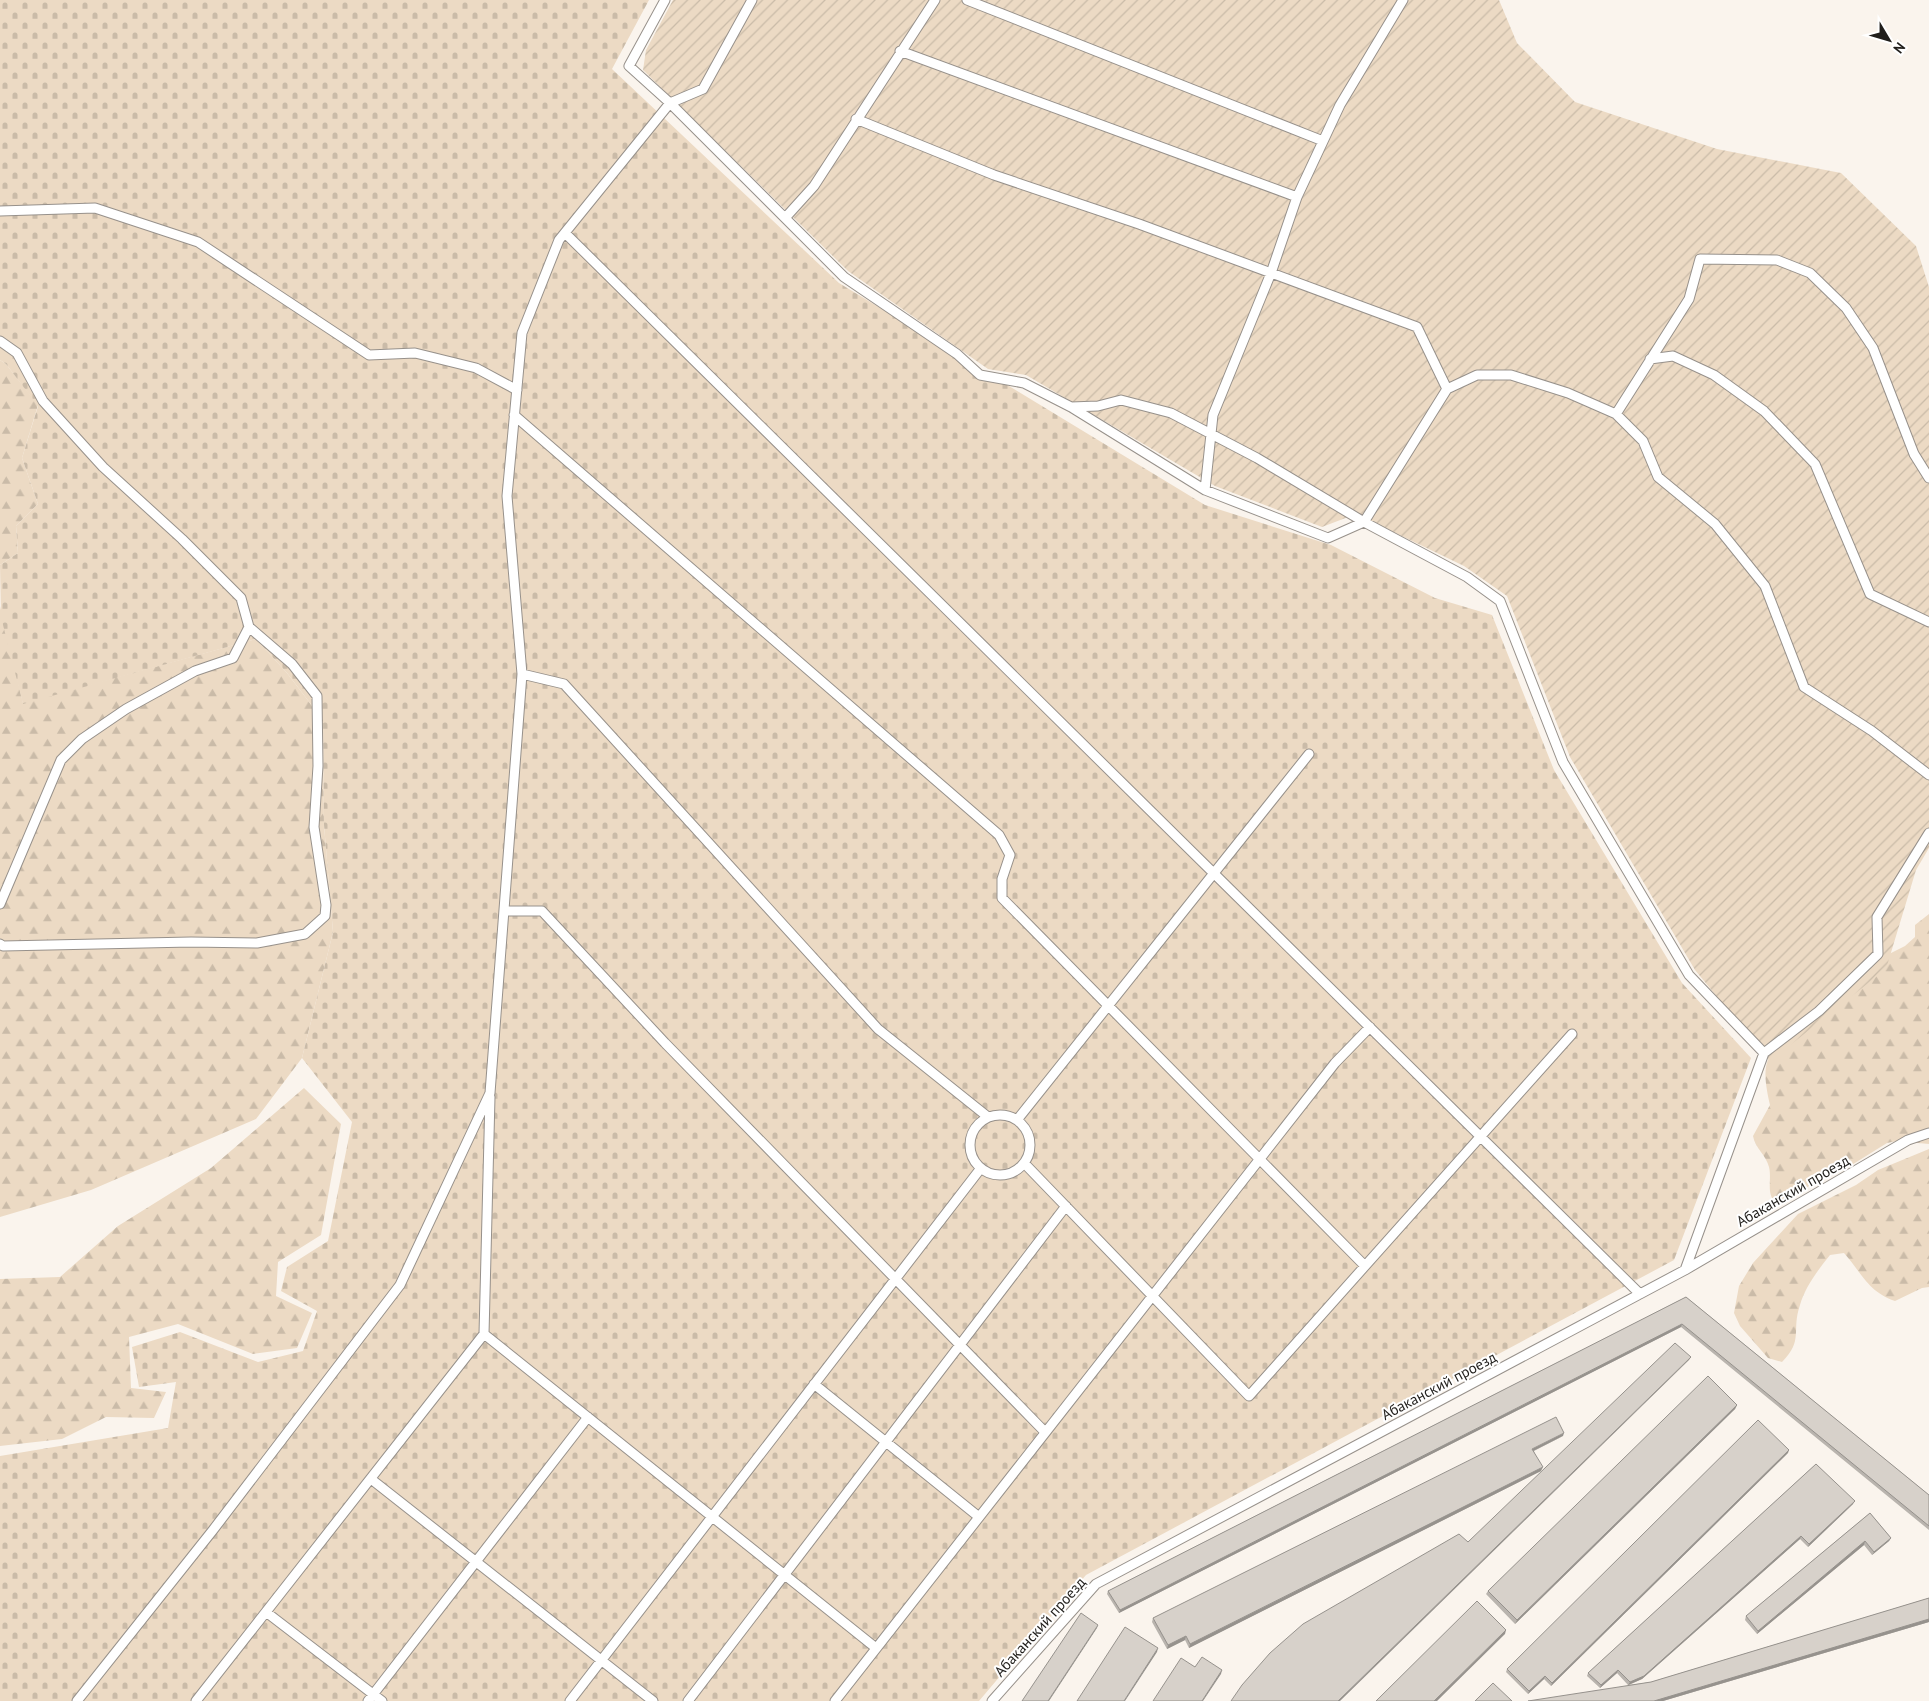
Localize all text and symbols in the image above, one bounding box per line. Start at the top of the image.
north arrow [1864,15,1914,65]
text: N [1889,39,1909,57]
street label: Абаканский проезд [1733,1150,1853,1231]
street label: Абаканский проезд [1378,1347,1500,1424]
street label: Абаканский проезд [990,1573,1089,1681]

